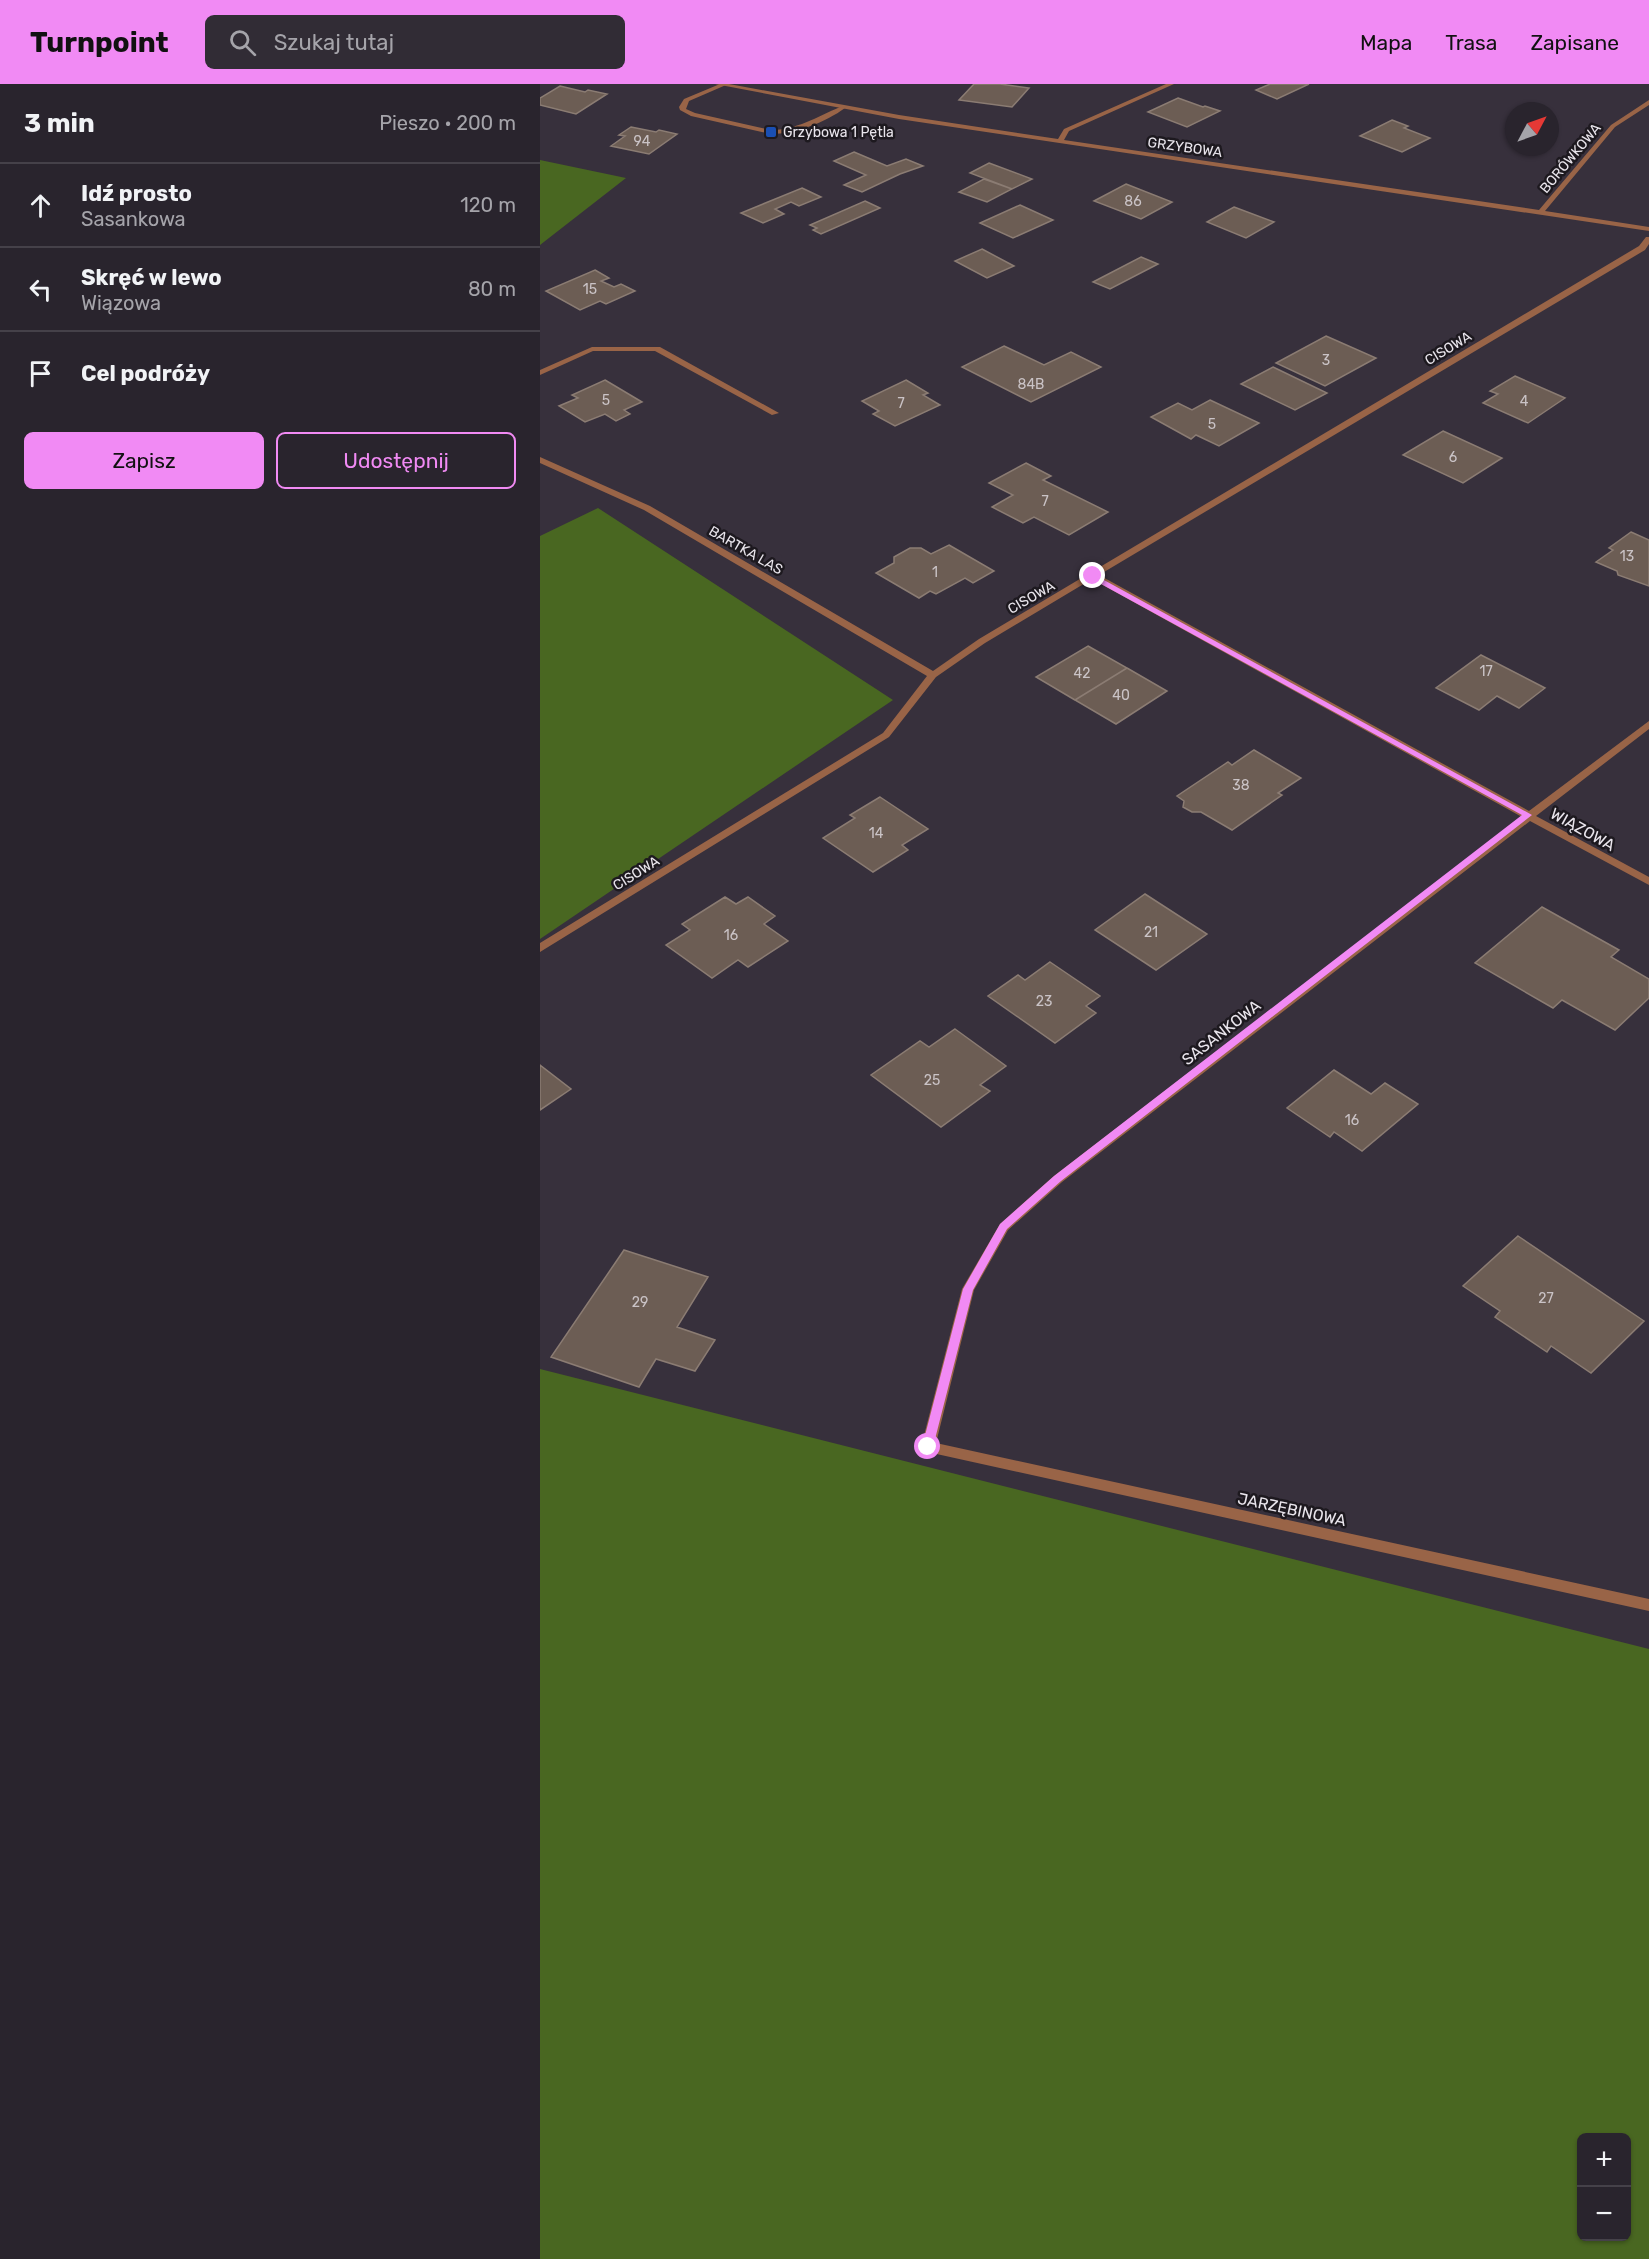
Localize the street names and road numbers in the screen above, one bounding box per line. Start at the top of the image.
street label: BORÓWKOWA [1535,119,1605,197]
street label: GRZYBOWA [1147,134,1224,161]
street label: CISOWA [1422,328,1475,369]
street label: BARTKA LAS [706,522,786,579]
street label: CISOWA [1005,577,1058,618]
street label: WIĄZOWA [1547,804,1619,856]
street label: CISOWA [610,852,663,894]
street label: SASANKOWA [1178,996,1265,1069]
street label: JARZĘBINOWA [1236,1489,1348,1531]

